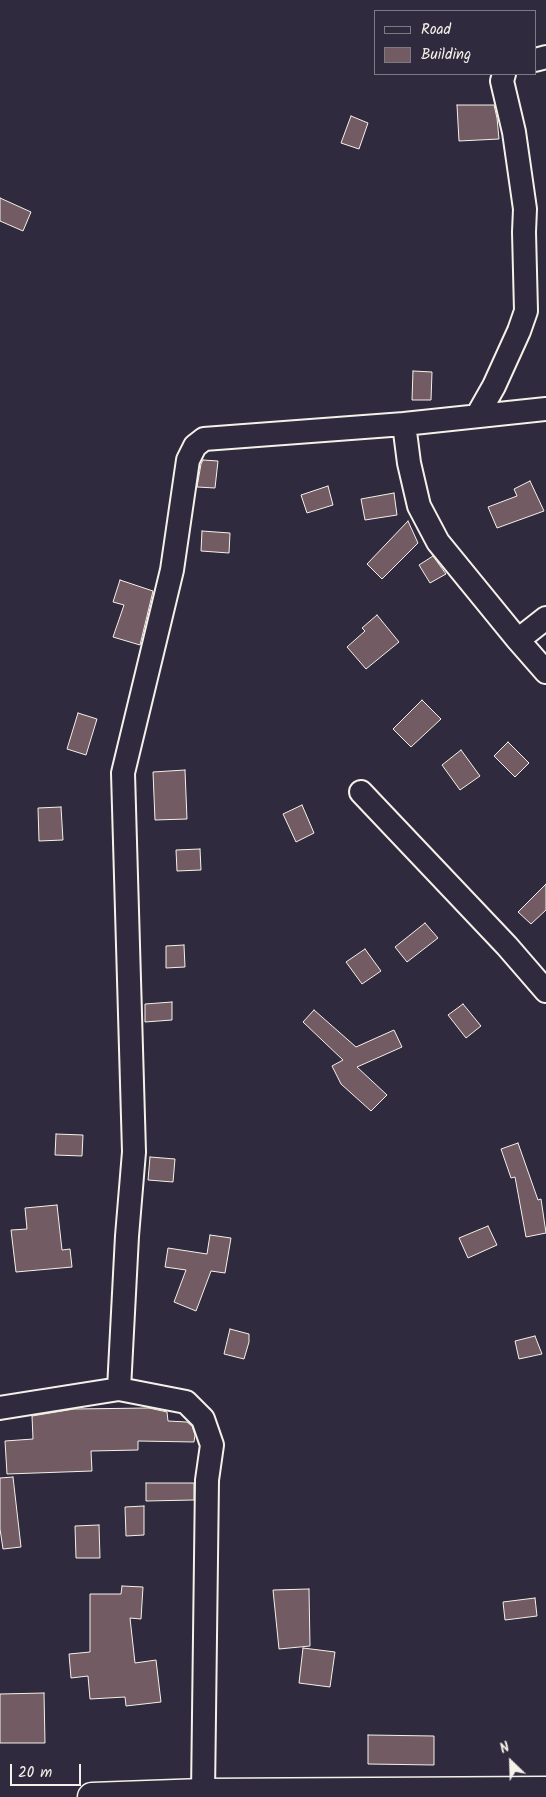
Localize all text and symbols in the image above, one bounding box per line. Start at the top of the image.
legend [374,10,536,75]
text: Road [421,18,451,42]
text: Building [421,43,471,67]
text: N [496,1736,513,1760]
north arrow [486,1737,536,1787]
scale bar [12,1754,84,1786]
text: 20 m [18,1761,52,1785]

